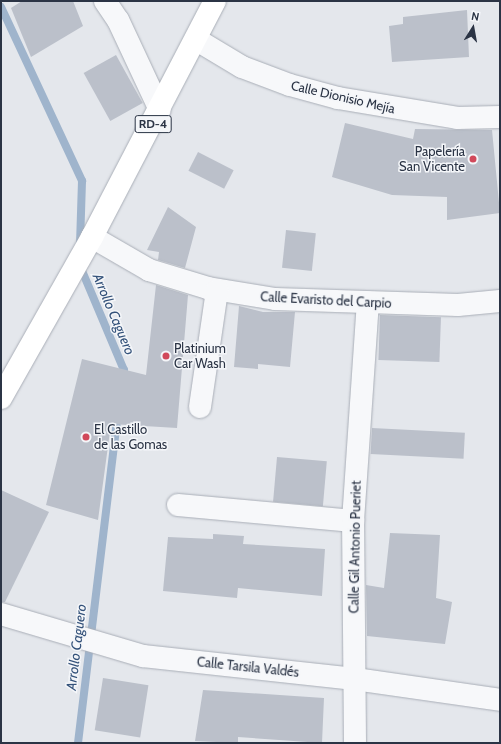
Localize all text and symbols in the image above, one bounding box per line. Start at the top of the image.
north arrow [453,8,493,48]
text: N [470,9,480,24]
street label: Calle Dionisio Mejía [290,77,396,117]
road number: RD-4 [134,114,172,134]
place label: Papelería San Vicente [399,144,465,175]
marker: Papelería San Vicente [468,154,478,164]
water label: Arrollo Caguero [89,271,139,357]
street label: Calle Evaristo del Carpio [260,289,392,311]
place label: Platinium Car Wash [174,341,226,372]
marker: Platinium Car Wash [161,351,171,361]
place label: El Castillo de las Gomas [94,422,167,453]
marker: El Castillo de las Gomas [81,432,91,442]
street label: Calle Gil Antonio Pueriet [346,480,364,614]
water label: Arrollo Caguero [62,603,90,691]
street label: Calle Tarsila Valdés [196,654,300,680]

